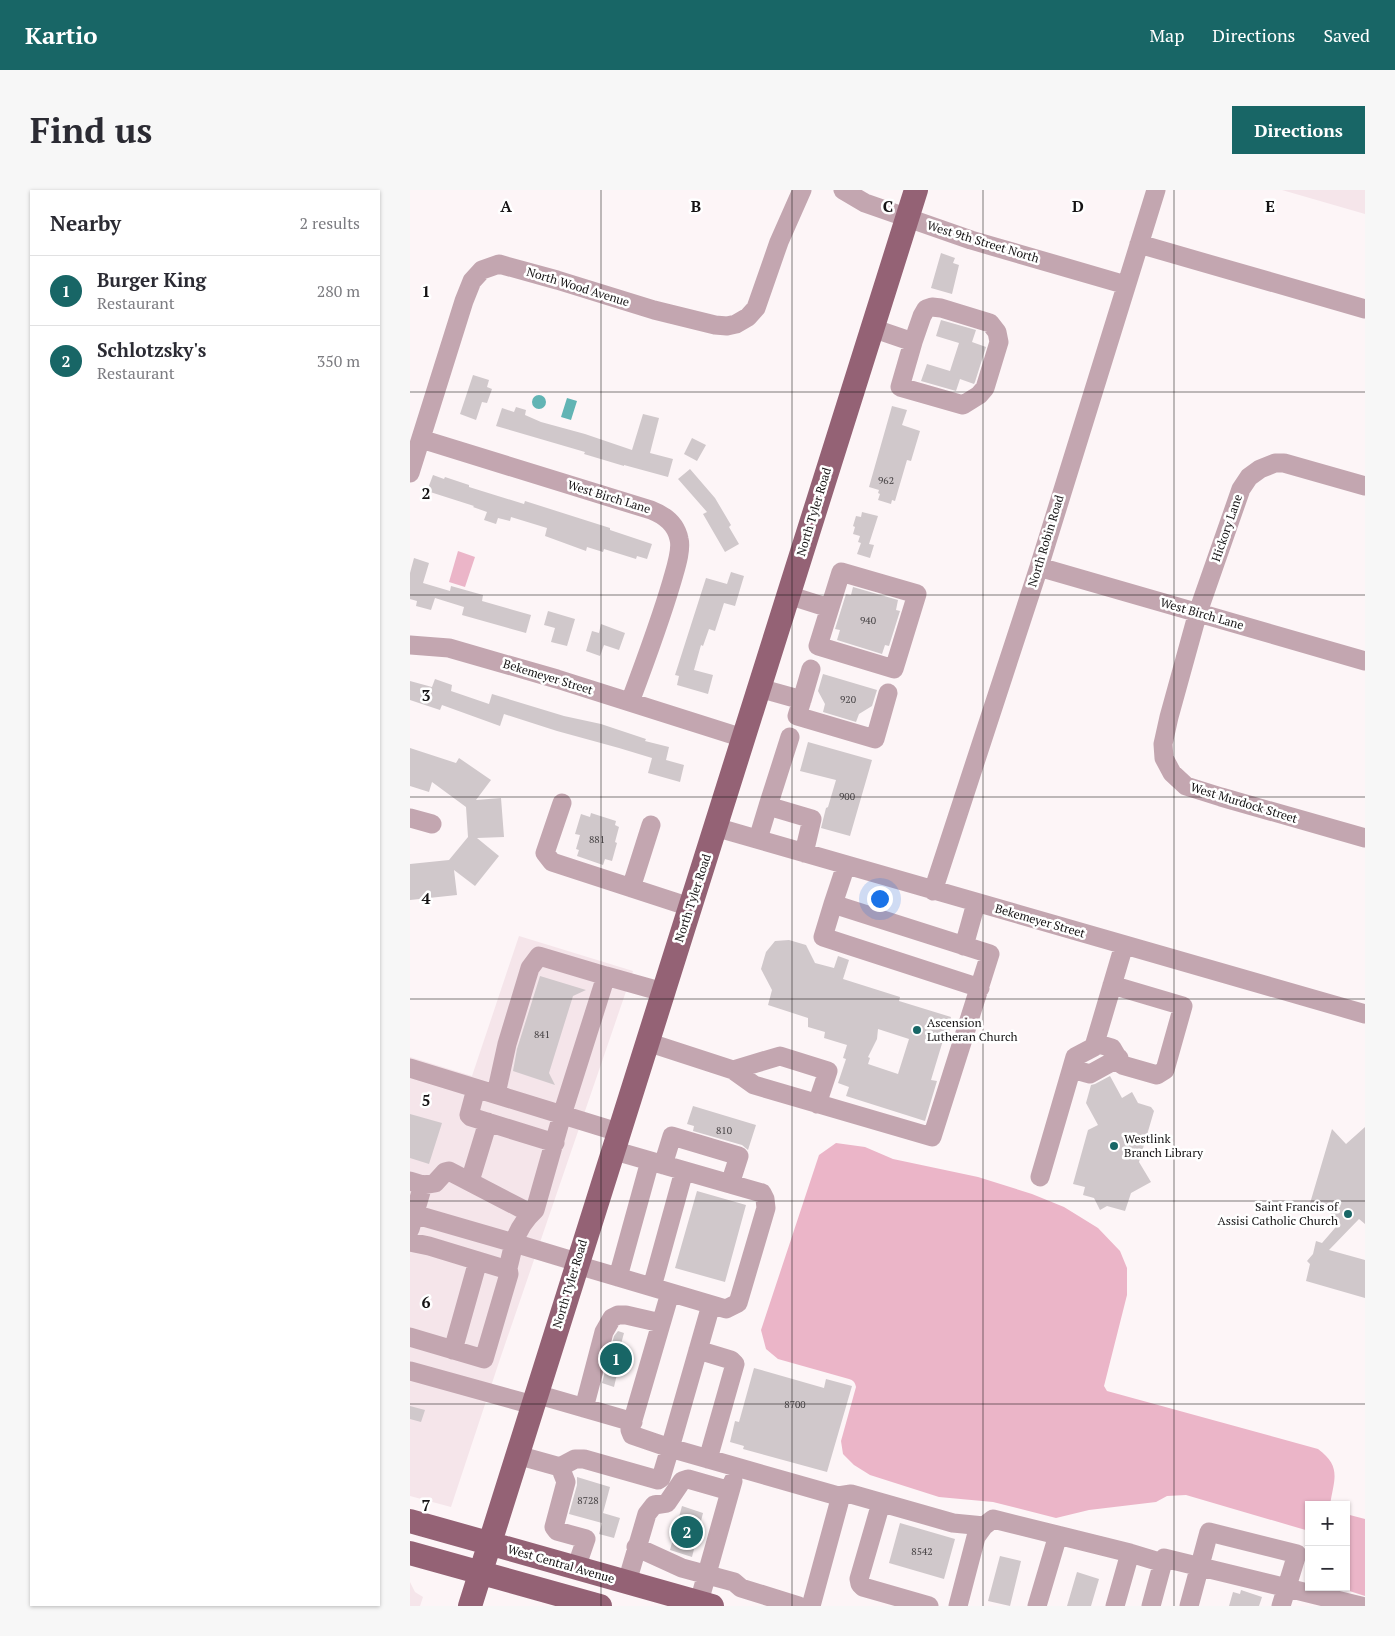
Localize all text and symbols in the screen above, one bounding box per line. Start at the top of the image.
text: Kartio [25,19,98,51]
text: Map [1149,23,1184,47]
text: Directions [1212,23,1295,47]
text: Saved [1323,23,1370,47]
button: Directions [1232,106,1365,154]
text: Find us [30,107,152,153]
text: A [500,195,512,217]
text: B [691,195,701,217]
text: C [883,195,893,217]
text: D [1072,195,1084,217]
text: E [1265,195,1275,217]
text: Nearby [50,209,121,237]
text: 2 results [300,212,360,234]
street label: West 9th Street North [925,217,1041,266]
street label: North Wood Avenue [525,264,631,309]
text: Burger King [97,267,206,292]
text: 1 [61,280,71,302]
text: 280 m [317,280,360,302]
text: 1 [421,280,431,302]
text: Restaurant [97,292,175,314]
text: Schlotzsky's [97,337,206,362]
text: 2 [61,350,71,372]
text: 350 m [317,350,360,372]
text: Restaurant [97,362,175,384]
street label: North Tyler Road [793,465,834,558]
house number: 962 [878,474,894,487]
street label: West Birch Lane [566,477,652,516]
text: 2 [421,482,431,504]
street label: Hickory Lane [1208,492,1245,563]
street label: North Robin Road [1024,493,1067,589]
street label: West Birch Lane [1159,594,1246,633]
house number: 940 [860,614,876,627]
street label: Bekemeyer Street [501,656,595,697]
text: 3 [421,684,431,706]
house number: 920 [840,693,856,706]
street label: West Murdock Street [1189,779,1300,826]
house number: 900 [839,790,855,803]
house number: 881 [589,833,605,846]
street label: North Tyler Road [671,852,714,944]
your location [867,886,893,912]
text: 4 [421,887,431,909]
street label: Bekemeyer Street [993,900,1087,941]
place label: Ascension Lutheran Church [927,1015,1018,1044]
marker: Ascension Lutheran Church [911,1024,923,1036]
house number: 841 [534,1028,550,1041]
text: 5 [421,1089,431,1111]
house number: 810 [716,1124,732,1137]
place label: Westlink Branch Library [1124,1131,1204,1160]
marker: Westlink Branch Library [1108,1140,1120,1152]
place label: Saint Francis of Assisi Catholic Church [1218,1199,1339,1228]
marker: Saint Francis of Assisi Catholic Church [1342,1208,1354,1220]
street label: North Tyler Road [549,1237,590,1330]
text: 6 [421,1291,431,1313]
pin: 1 [600,1340,632,1378]
house number: 8700 [784,1398,806,1411]
text: 7 [421,1494,431,1516]
house number: 8728 [577,1494,599,1507]
map controls [1305,1501,1350,1591]
button: + [1305,1501,1350,1546]
pin: 2 [671,1513,703,1551]
street label: West Central Avenue [506,1541,616,1586]
house number: 8542 [911,1545,933,1558]
button: − [1305,1546,1350,1591]

